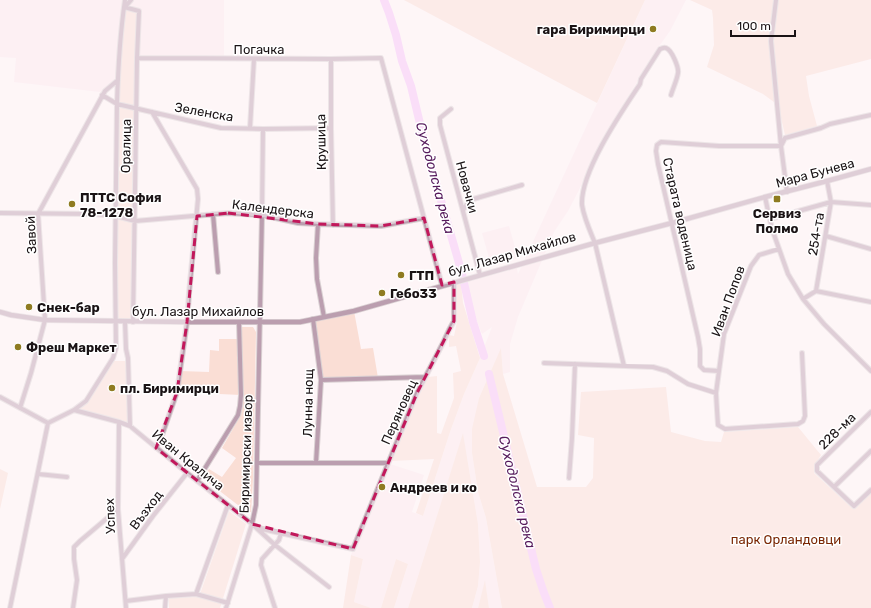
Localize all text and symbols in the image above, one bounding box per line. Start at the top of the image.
scale bar [731,12,795,38]
text: 100 m [737,19,771,33]
place label: гара Биримирци [537,22,645,37]
marker: гара Биримирци [648,24,658,34]
street label: Погачка [234,42,284,57]
street label: Зеленска [173,99,235,125]
street label: Крушица [313,114,329,170]
street label: Оралица [118,119,134,173]
water label: Суходолска река [412,120,458,236]
street label: Мара Бунева [774,155,856,191]
street label: Старата воденица [660,156,700,272]
street label: Новачки [453,159,481,215]
place label: ПТТС София 78-1278 [80,190,162,220]
marker: Сервиз Полмо [772,194,782,204]
street label: Календерска [231,197,315,221]
marker: ПТТС София 78-1278 [67,199,77,209]
place label: Сервиз Полмо [753,206,801,236]
street label: 254-та [805,211,827,257]
street label: Завой [23,216,39,254]
street label: бул. Лазар Михайлов [446,229,578,279]
street label: Иван Попов [708,263,748,339]
place label: ГТП [409,268,434,283]
marker: ГТП [396,270,406,280]
place label: Гебо33 [390,286,437,301]
marker: Гебо33 [377,288,387,298]
place label: Снек-бар [37,300,100,315]
marker: Снек-бар [24,302,34,312]
street label: бул. Лазар Михайлов [132,304,264,319]
place label: Фреш Маркет [26,340,117,355]
marker: Фреш Маркет [13,342,23,352]
street label: Лунна нощ [300,368,316,437]
street label: Перяновец [378,377,420,447]
place label: пл. Биримирци [120,381,219,396]
marker: пл. Биримирци [107,383,117,393]
street label: Биримирски извор [236,394,256,514]
street label: 228-ма [815,410,859,452]
street label: Иван Кралича [149,426,227,494]
water label: Суходолска река [495,434,539,550]
place label: Андреев и ко [390,480,477,495]
marker: Андреев и ко [377,482,387,492]
street label: Възход [126,487,166,533]
street label: Успех [102,498,118,534]
park label: парк Орландовци [731,532,841,547]

